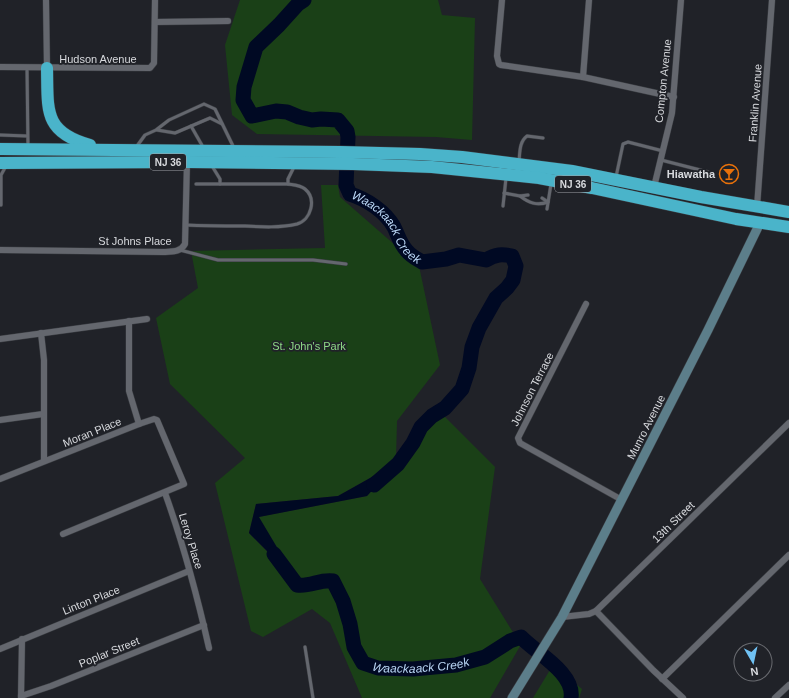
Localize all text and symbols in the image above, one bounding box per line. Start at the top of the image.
street label: Compton Avenue [653,39,673,123]
street label: Hudson Avenue [59,53,137,65]
street label: Franklin Avenue [746,63,764,143]
road number: NJ 36 [150,154,186,170]
bar icon: Hiawatha [718,163,740,185]
place label: Hiawatha [667,168,716,180]
road number: NJ 36 [555,176,591,192]
water label: Waackaack Creek [350,188,424,267]
street label: St Johns Place [98,235,172,247]
park label: St. John's Park [272,340,346,352]
street label: Johnson Terrace [508,350,556,428]
street label: Munro Avenue [625,393,667,461]
street label: Moran Place [61,415,123,449]
street label: 13th Street [649,499,697,545]
street label: Leroy Place [177,511,205,571]
street label: Linton Place [61,583,121,617]
street label: Poplar Street [77,634,141,670]
north arrow [733,642,773,682]
water label: Waackaack Creek [370,654,472,677]
text: N [750,665,759,678]

